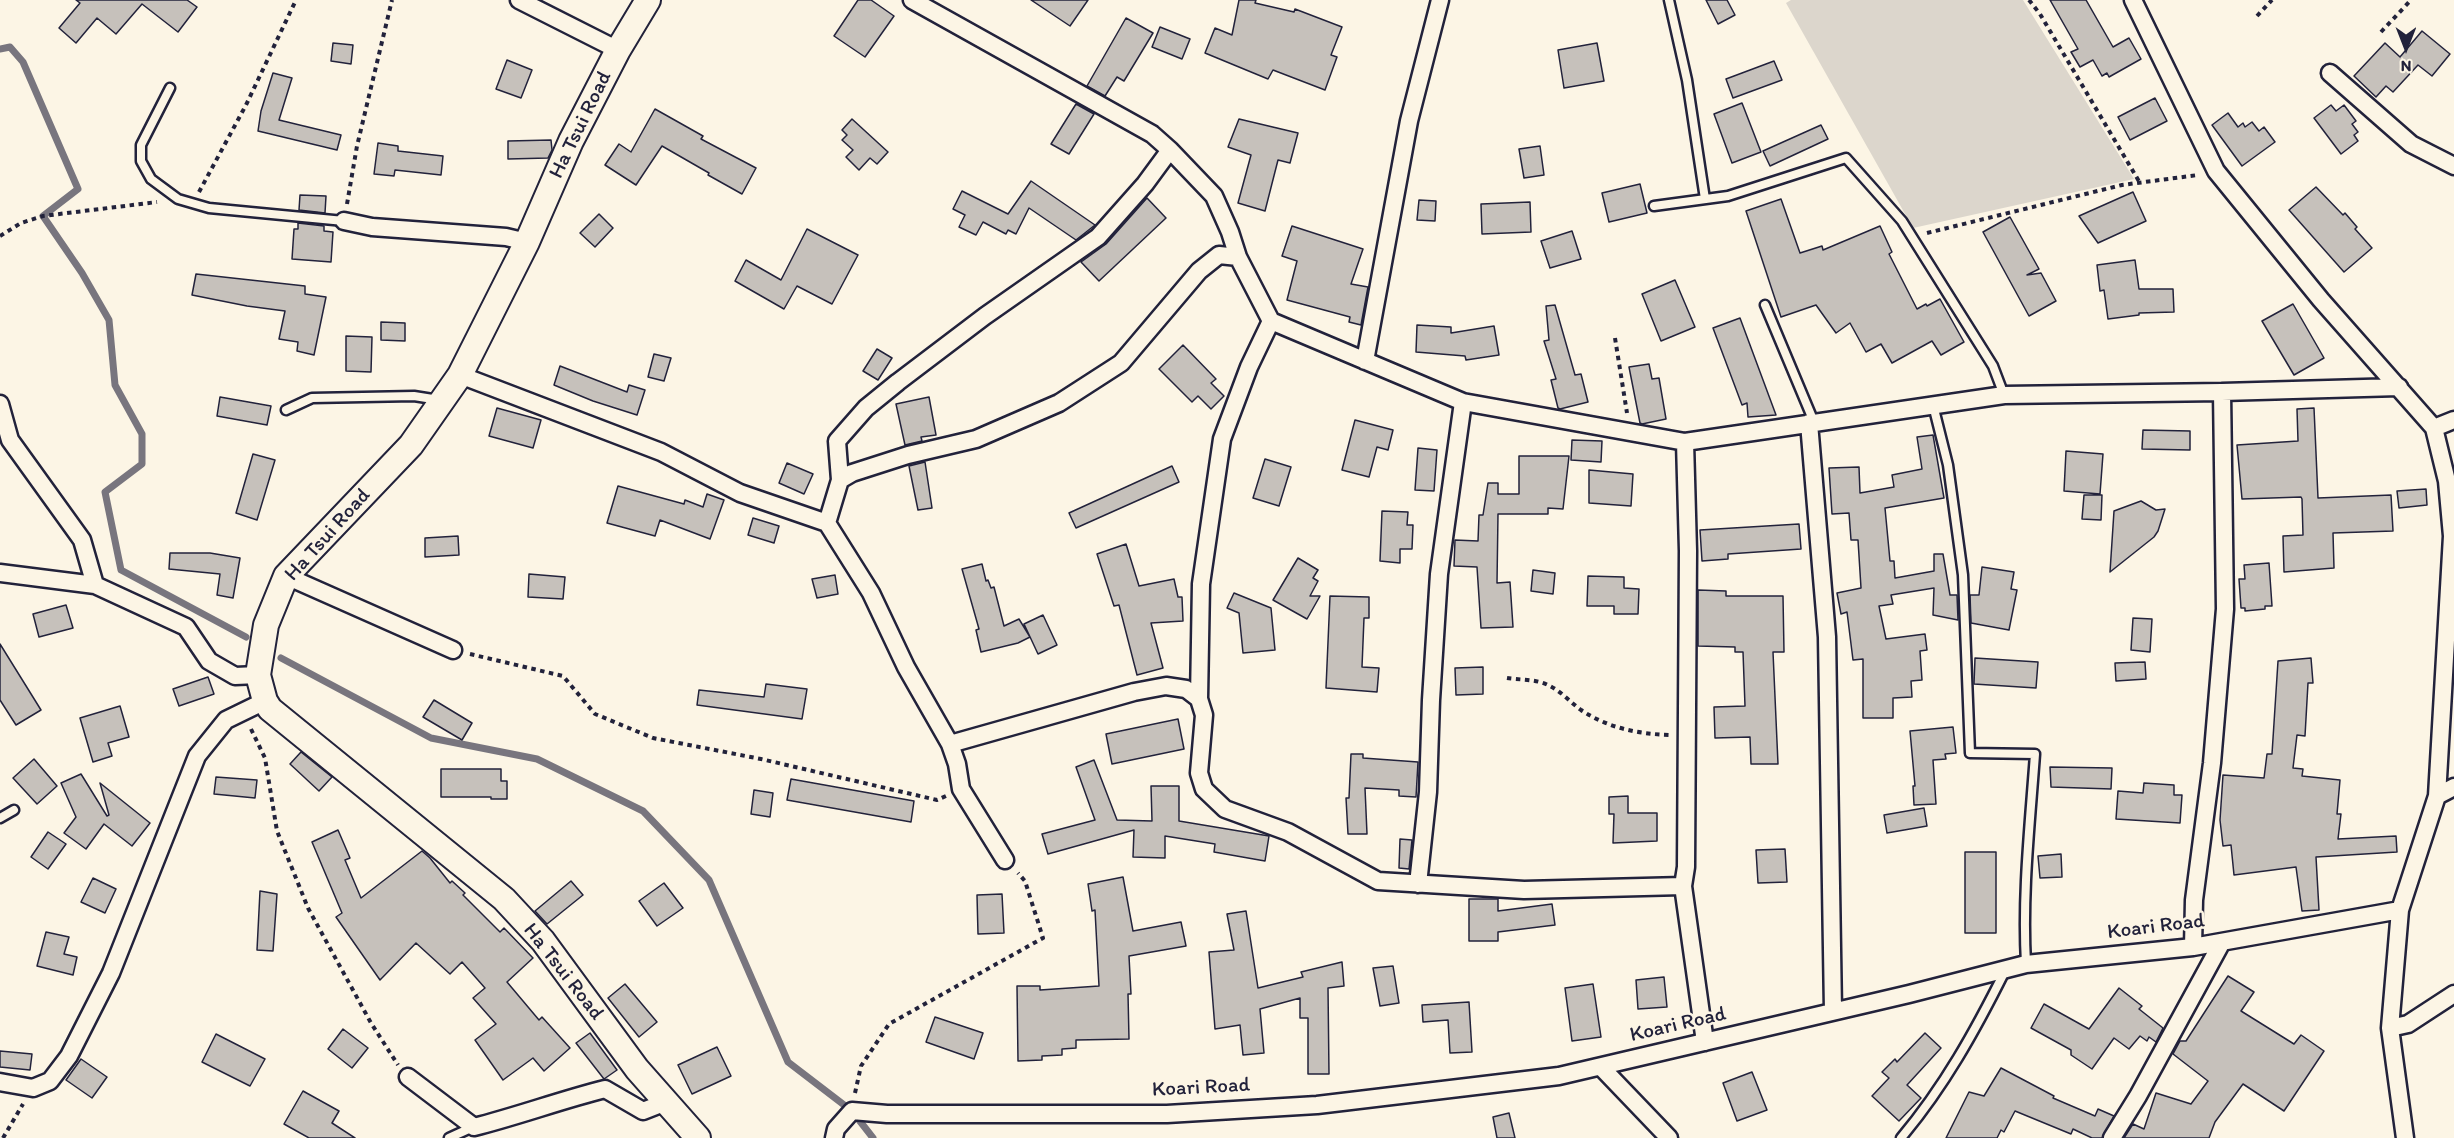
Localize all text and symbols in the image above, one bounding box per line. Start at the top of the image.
north arrow [2376,18,2436,78]
text: N [2401,57,2411,76]
street label: Ha Tsui Road [544,67,618,183]
street label: Ha Tsui Road [280,483,376,587]
street label: Koari Road [2106,909,2206,945]
street label: Ha Tsui Road [517,918,609,1026]
street label: Koari Road [1627,1002,1729,1048]
street label: Koari Road [1151,1073,1251,1103]

